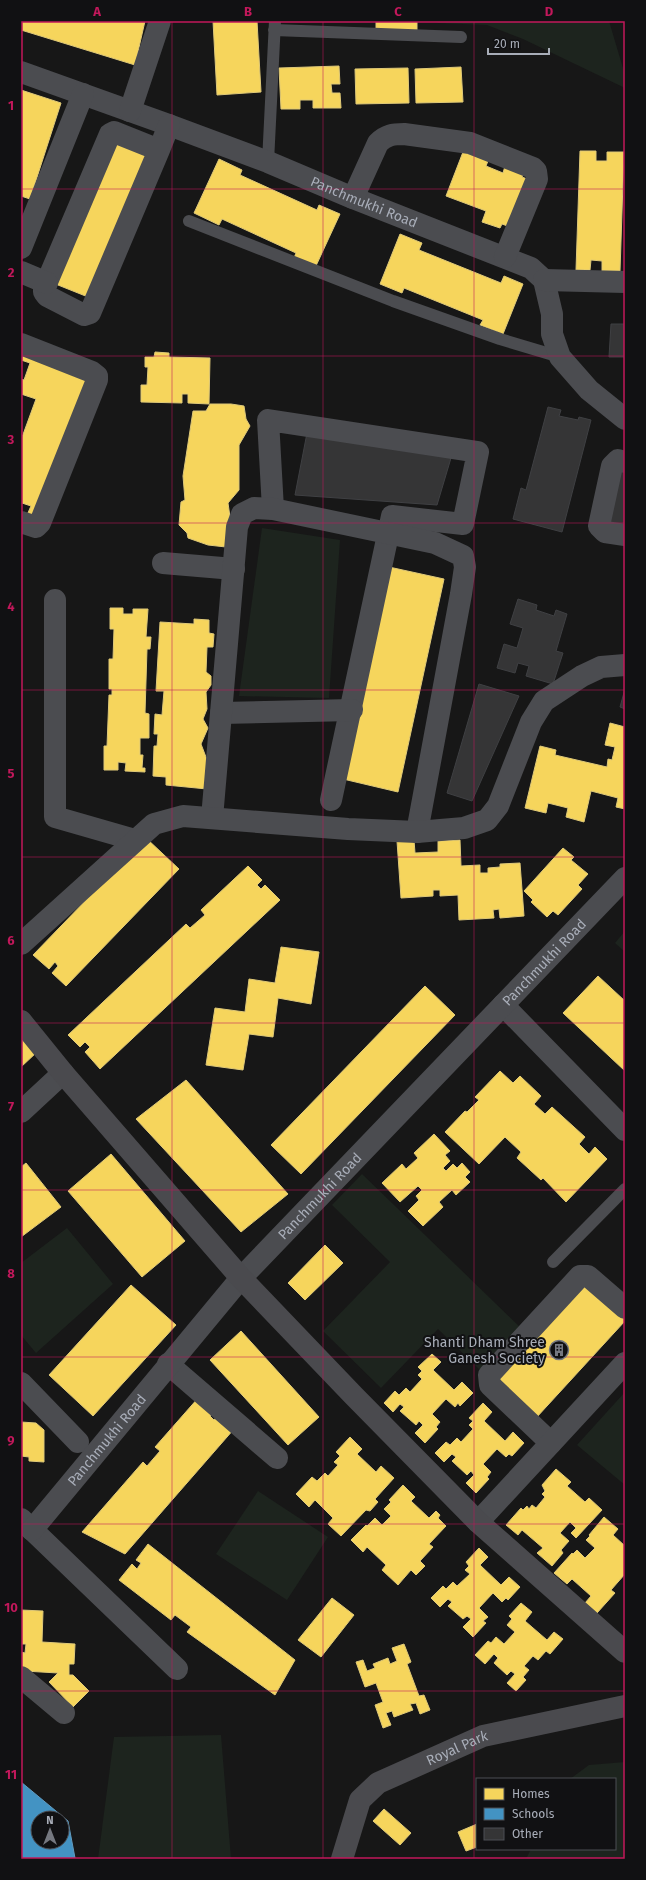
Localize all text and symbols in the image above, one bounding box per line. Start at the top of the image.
text: A [92,4,101,19]
text: B [244,4,252,19]
text: C [394,4,402,19]
text: D [545,4,554,19]
scale bar [488,30,549,56]
text: 20 m [494,37,520,51]
text: 1 [8,98,14,113]
street label: Panchmukhi Road [308,173,420,231]
text: 2 [8,265,15,280]
text: 3 [7,432,15,447]
text: 4 [7,599,15,614]
text: 5 [8,766,15,781]
street label: Panchmukhi Road [499,916,590,1010]
text: 6 [7,933,15,948]
text: 7 [8,1099,14,1114]
street label: Panchmukhi Road [275,1150,366,1243]
text: 8 [7,1266,15,1281]
place label: Shanti Dham Shree Ganesh Society [424,1334,545,1367]
building icon: Shanti Dham Shree Ganesh Society [548,1339,570,1361]
street label: Panchmukhi Road [64,1391,150,1489]
text: 9 [7,1433,15,1448]
text: 10 [4,1600,18,1615]
street label: Royal Park [424,1727,490,1769]
text: 11 [5,1767,17,1782]
legend [476,1778,616,1850]
text: Homes [512,1787,550,1801]
text: Schools [512,1807,555,1821]
north arrow [30,1810,70,1850]
text: N [46,1814,54,1827]
text: Other [512,1827,543,1841]

